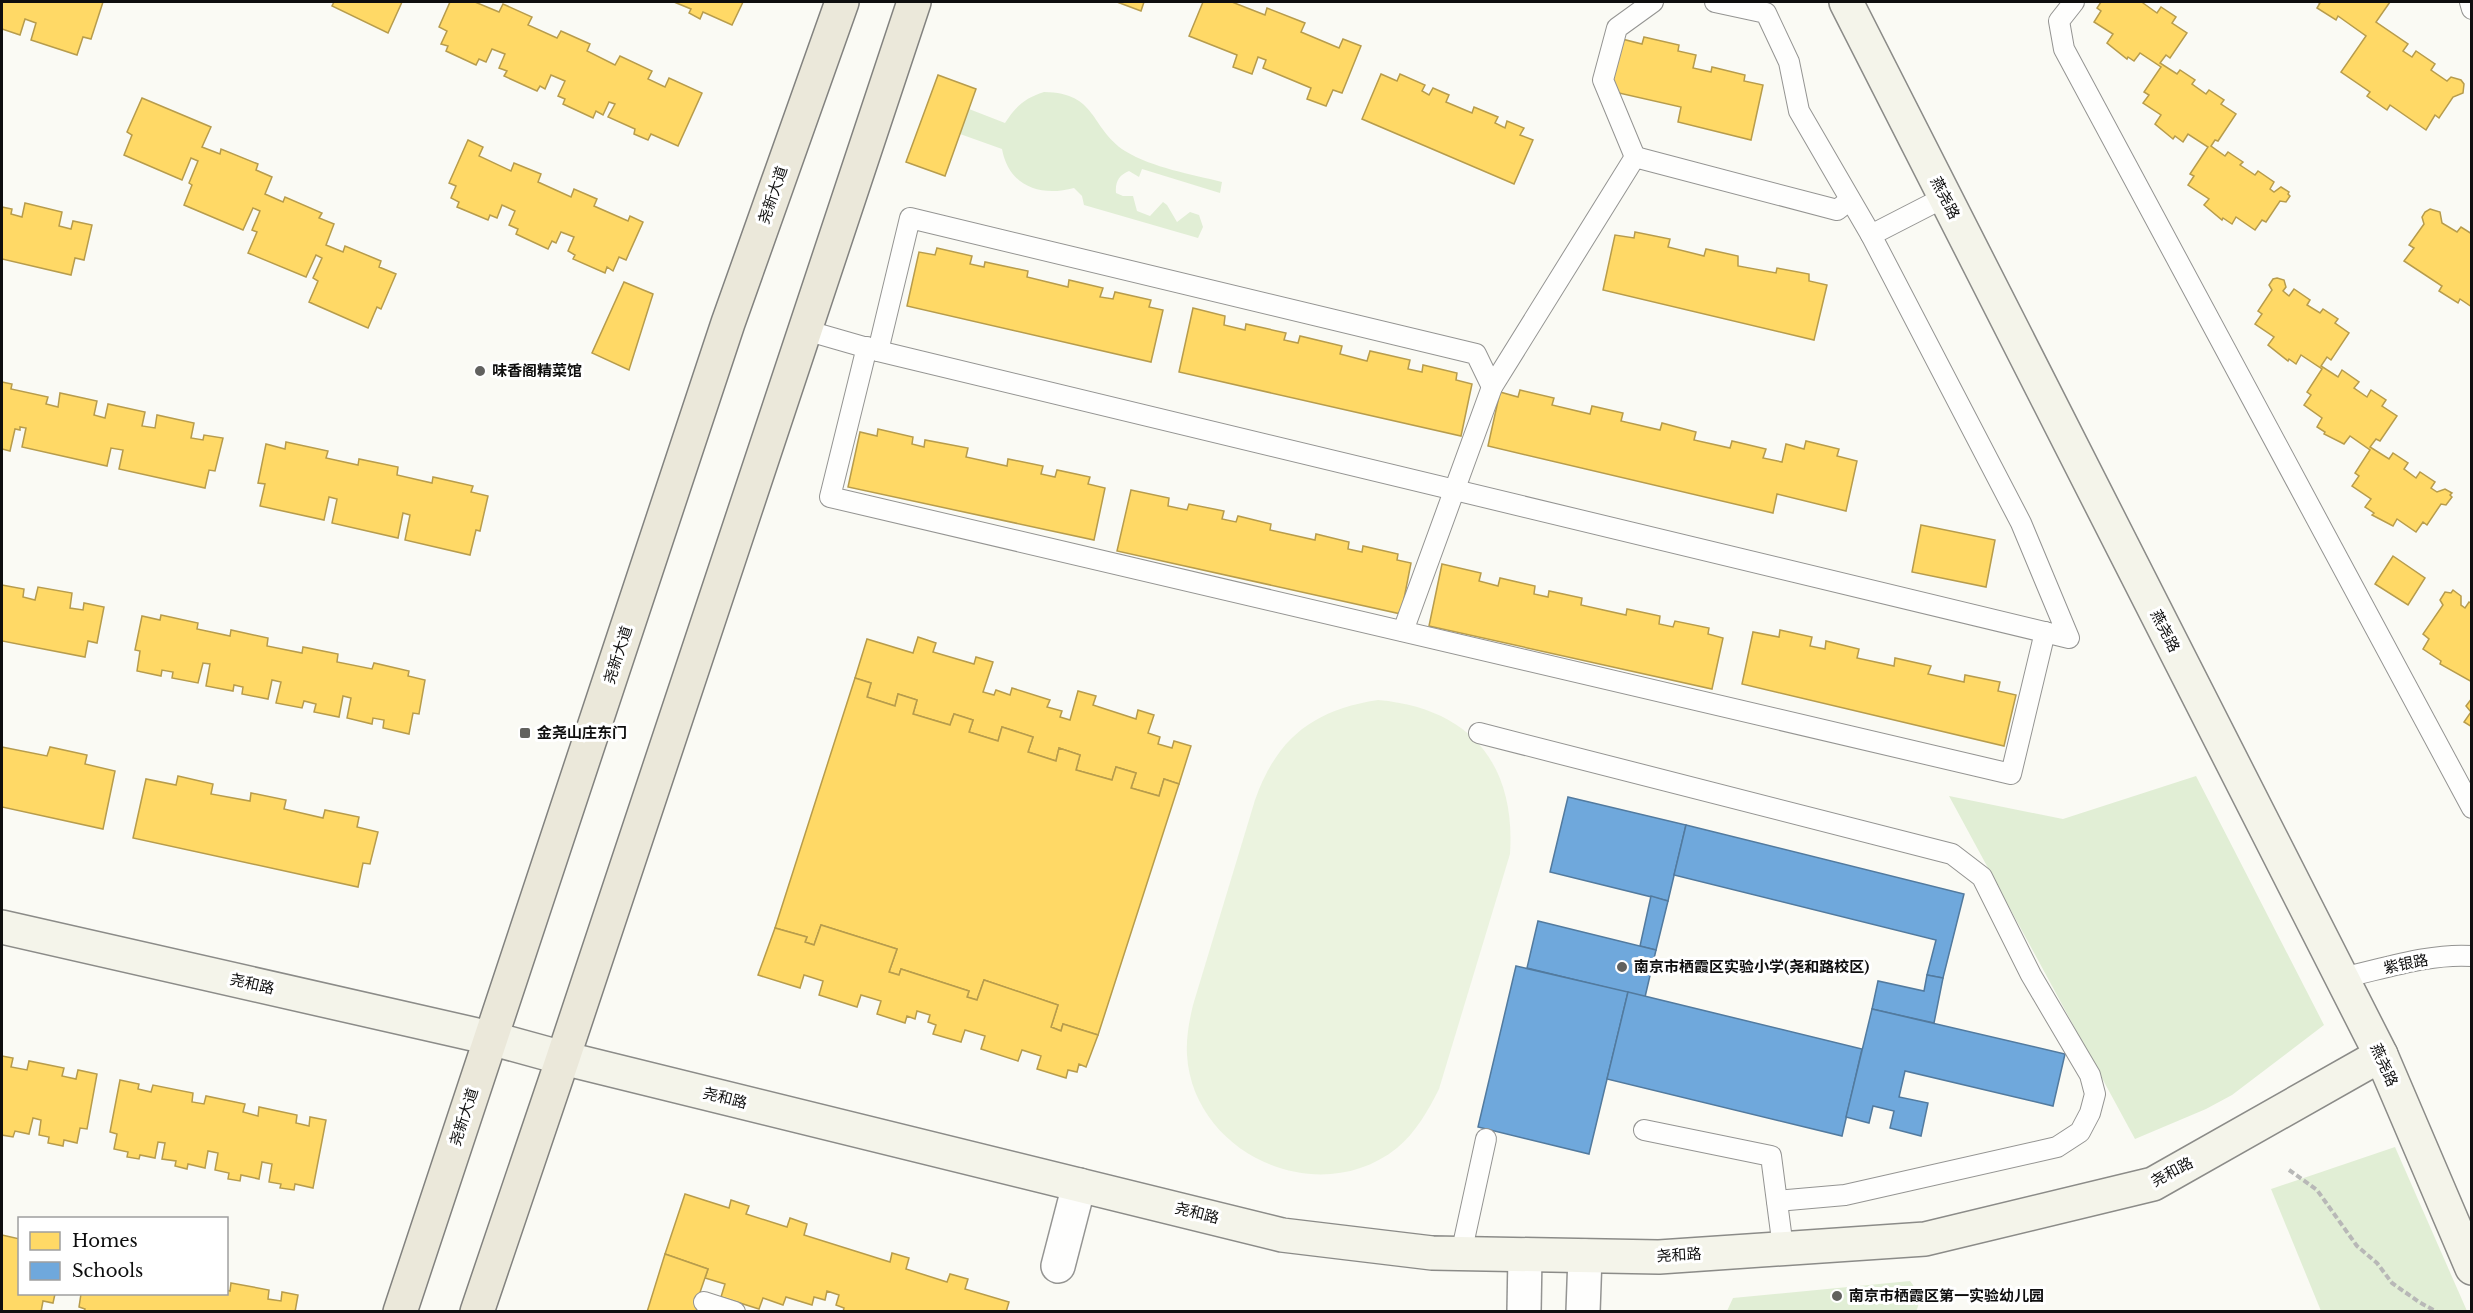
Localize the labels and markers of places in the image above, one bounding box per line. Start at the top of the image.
place label: 味香阁精菜馆 [492,361,582,380]
marker: 味香阁精菜馆 [473,364,487,378]
place label: 金尧山庄东门 [537,723,627,742]
marker: 金尧山庄东门 [518,726,532,740]
place label: 南京市栖霞区实验小学(尧和路校区) [1634,957,1869,976]
marker: 南京市栖霞区实验小学(尧和路校区) [1615,960,1629,974]
place label: 南京市栖霞区第一实验幼儿园 [1849,1286,2044,1305]
marker: 南京市栖霞区第一实验幼儿园 [1830,1289,1844,1303]

